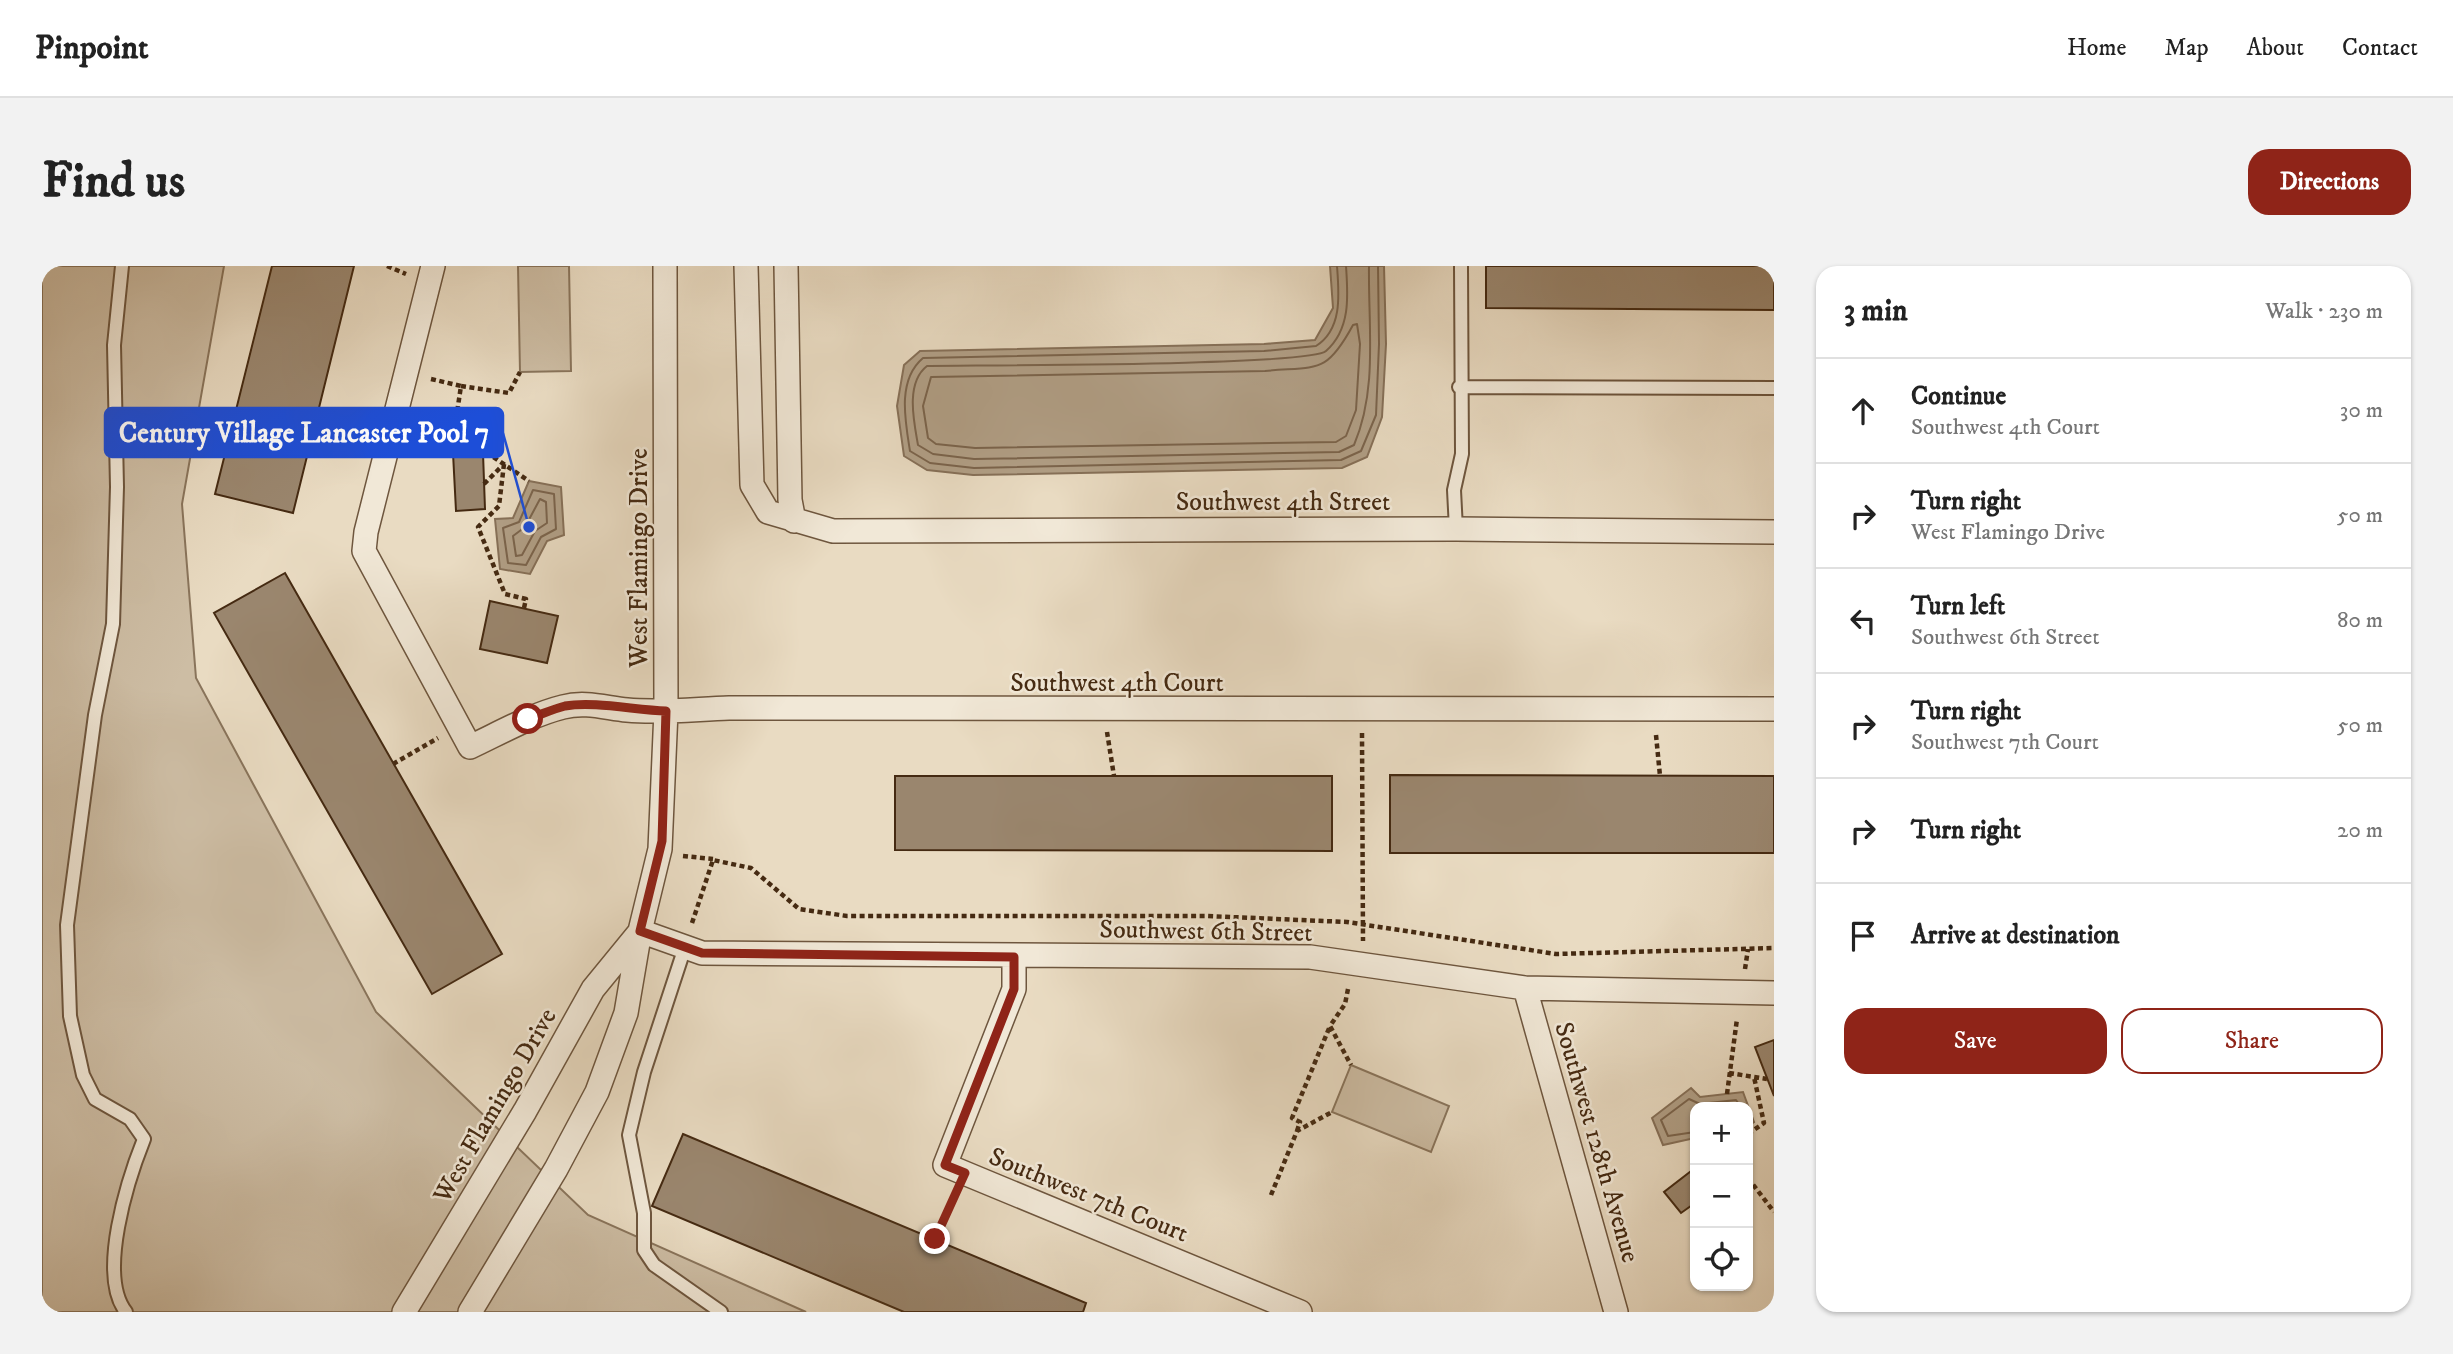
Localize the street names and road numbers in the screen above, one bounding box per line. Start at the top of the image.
street label: West Flamingo Drive [623,448,656,669]
street label: Southwest 4th Street [1176,486,1390,519]
street label: Southwest 4th Court [1010,667,1224,700]
street label: Southwest 6th Street [1099,913,1313,950]
street label: West Flamingo Drive [426,1003,564,1210]
street label: Southwest 128th Avenue [1546,1018,1647,1266]
street label: Southwest 7th Court [984,1140,1193,1250]

